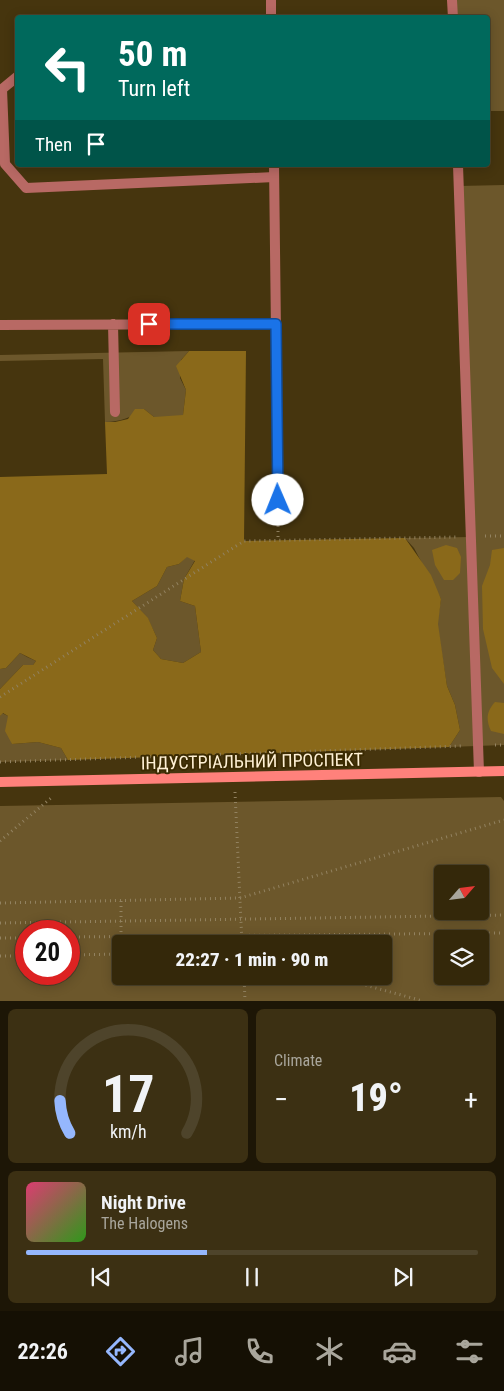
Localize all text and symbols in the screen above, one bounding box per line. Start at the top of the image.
text: 50 m [118,34,187,75]
icon: left [35,35,100,100]
text: Turn left [118,76,190,101]
icon: arrive [82,130,110,158]
text: Then [35,133,72,156]
pin [128,303,170,345]
icon: arrive [135,310,163,338]
position arrow [251,473,303,525]
street label: ІНДУСТРІАЛЬНИЙ ПРОСПЕКТ [141,749,363,773]
north arrow [434,865,489,920]
map controls [434,865,489,985]
speed limit sign: 20 [15,920,80,985]
button: layers [434,930,489,985]
text: 22:27 · 1 min · 90 m [176,948,328,971]
text: Climate [274,1051,322,1070]
text: 17 [102,1064,154,1125]
text: 19° [349,1076,403,1120]
text: − [274,1083,288,1116]
text: + [464,1083,478,1116]
text: km/h [110,1121,146,1142]
text: Night Drive [101,1191,186,1214]
text: The Halogens [101,1214,188,1233]
icon: previous [87,1263,115,1291]
icon: pause [238,1263,266,1291]
icon: next [389,1263,417,1291]
icon: directions [103,1334,138,1369]
icon: music [172,1334,207,1369]
icon: phone [242,1334,277,1369]
icon: climate [312,1334,347,1369]
icon: car [382,1334,417,1369]
icon: filters [452,1334,487,1369]
text: 22:26 [17,1339,68,1364]

